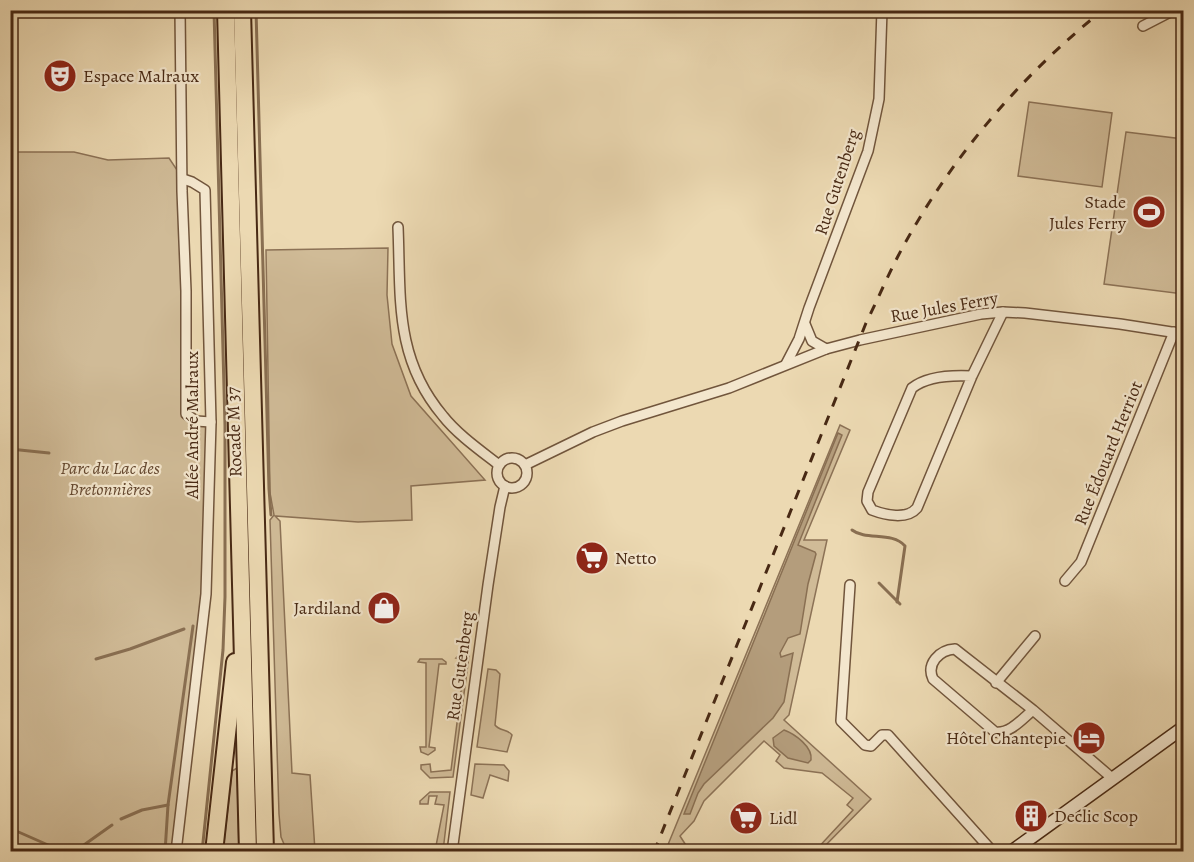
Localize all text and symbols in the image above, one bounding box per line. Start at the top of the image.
theatre icon: Espace Malraux [42,58,78,94]
place label: Espace Malraux [83,64,199,88]
street label: Rue Gutenberg [809,126,865,238]
place label: Stade Jules Ferry [1049,190,1127,235]
sports icon: Stade Jules Ferry [1131,194,1167,230]
street label: Rue Jules Ferry [888,286,1001,328]
street label: Allée André Malraux [180,351,204,500]
street label: Rue Édouard Herriot [1068,377,1148,529]
street label: Rocade M 37 [220,386,248,478]
park label: Parc du Lac des Bretonnières [60,456,160,501]
supermarket icon: Netto [574,540,610,576]
place label: Netto [615,546,657,570]
shop icon: Jardiland [366,590,402,626]
place label: Jardiland [294,596,361,620]
street label: Rue Gutenberg [440,610,480,722]
hotel icon: Hôtel Chantepie [1071,720,1107,756]
place label: Hôtel Chantepie [946,726,1066,750]
building icon: Declic Scop [1013,798,1049,834]
supermarket icon: Lidl [728,800,764,836]
place label: Declic Scop [1054,804,1138,828]
place label: Lidl [769,806,798,830]

